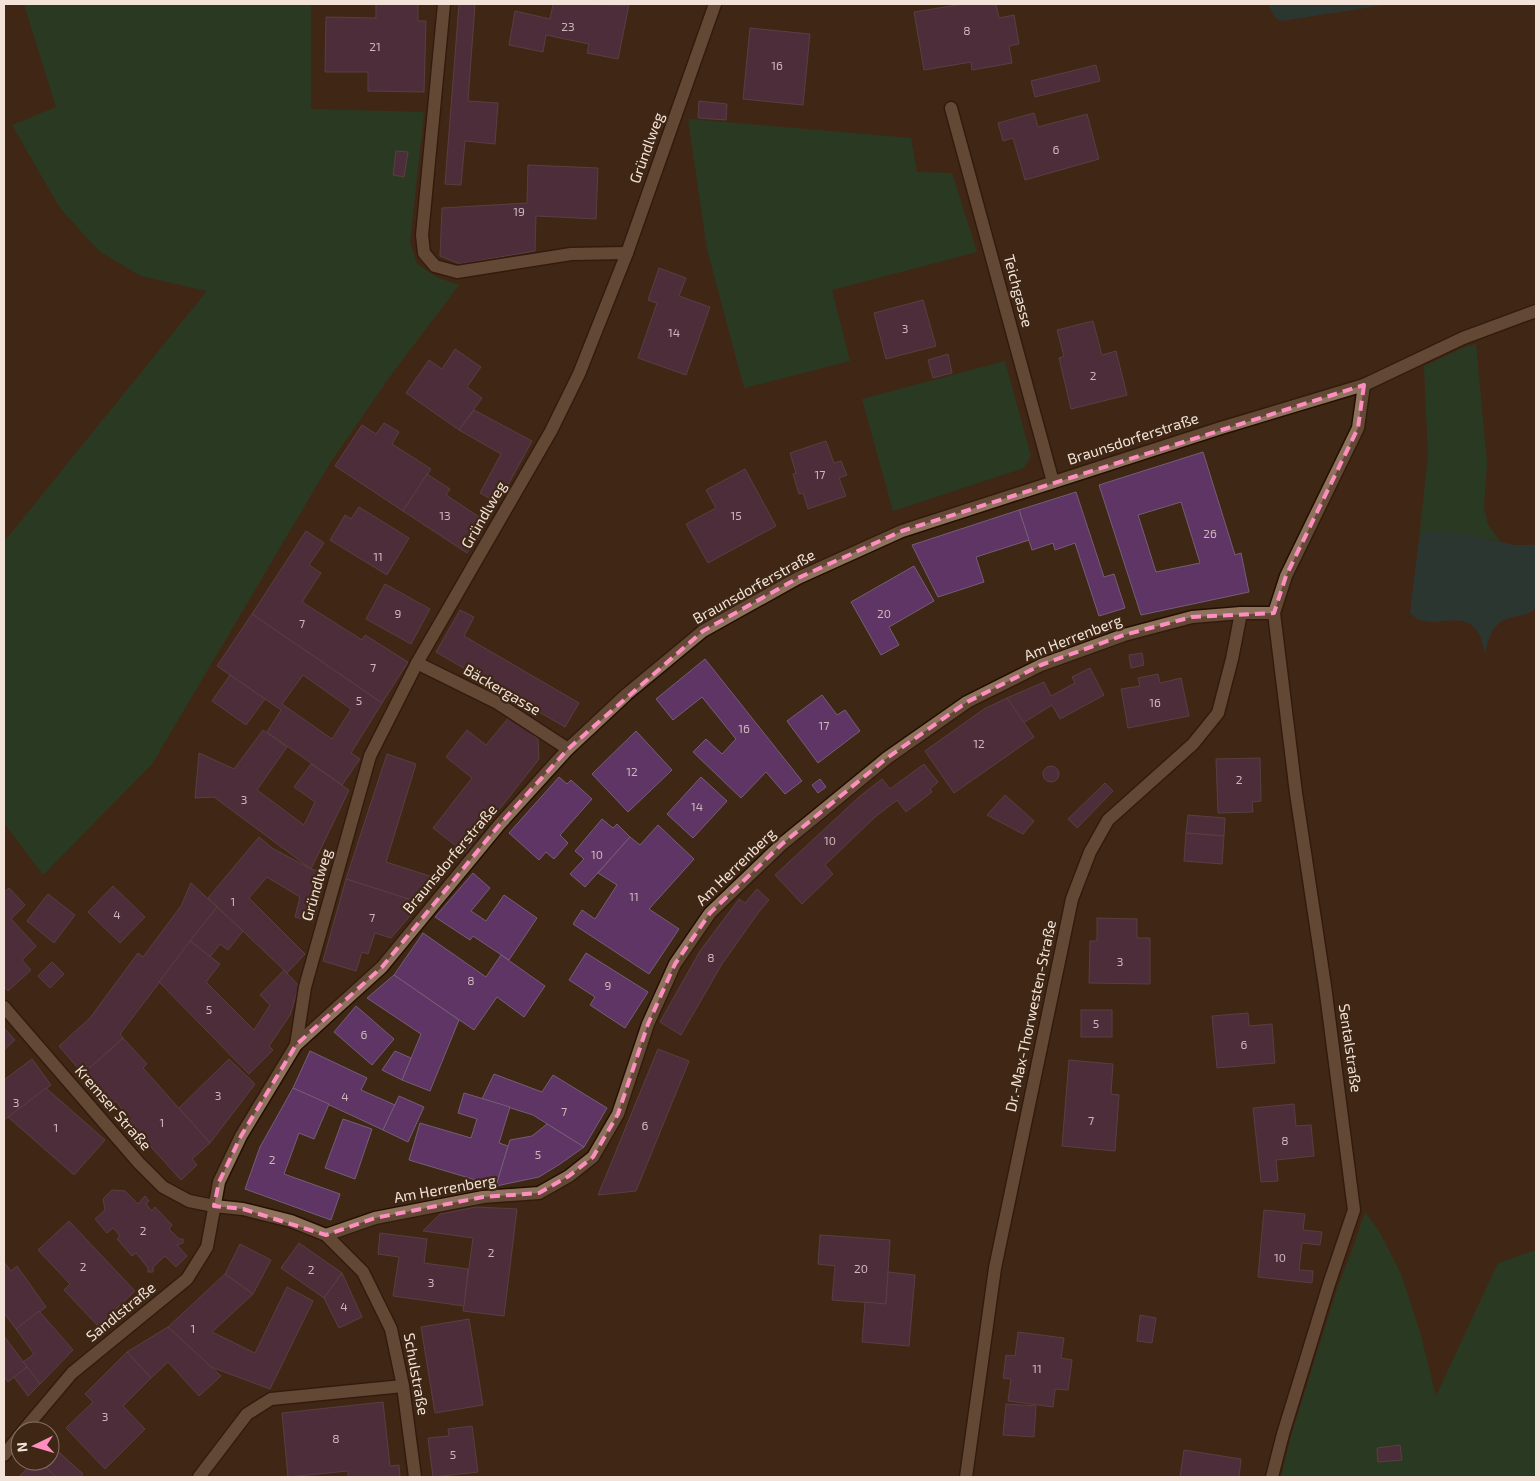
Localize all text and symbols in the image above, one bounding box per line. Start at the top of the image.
house number: 23 [561,19,575,33]
house number: 8 [963,23,971,37]
house number: 21 [369,39,381,53]
house number: 16 [771,58,783,72]
street label: Gründlweg [625,109,667,186]
house number: 6 [1053,142,1060,156]
house number: 19 [513,204,525,218]
street label: Teichgasse [1001,252,1037,329]
house number: 3 [902,321,908,335]
house number: 14 [668,325,680,339]
house number: 2 [1090,368,1097,382]
street label: Braunsdorferstraße [1065,408,1201,468]
house number: 17 [815,467,825,481]
street label: Gründlweg [457,477,510,551]
house number: 13 [439,508,451,522]
house number: 15 [730,508,742,522]
house number: 26 [1203,526,1217,540]
street label: Braunsdorferstraße [689,545,818,627]
house number: 11 [373,549,383,563]
house number: 9 [395,606,402,620]
house number: 20 [877,606,891,620]
street label: Am Herrenberg [1021,610,1125,664]
house number: 7 [299,616,305,630]
house number: 7 [370,660,376,674]
street label: Bäckergasse [461,660,544,718]
house number: 5 [356,693,362,707]
house number: 16 [1149,695,1161,709]
house number: 17 [819,718,829,732]
house number: 16 [738,721,750,735]
house number: 12 [973,736,985,750]
house number: 12 [626,764,638,778]
house number: 2 [1236,772,1243,786]
house number: 3 [241,792,247,806]
house number: 14 [691,799,703,813]
street label: Braunsdorferstraße [398,800,500,917]
street label: Am Herrenberg [692,823,779,909]
house number: 10 [824,833,836,847]
street label: Gründlweg [297,846,335,923]
house number: 10 [591,847,603,861]
house number: 11 [629,889,639,903]
house number: 1 [231,894,235,908]
house number: 4 [113,907,121,921]
house number: 7 [369,910,375,924]
street label: Dr.-Max-Thorwesten-Straße [1001,918,1059,1113]
house number: 8 [707,950,715,964]
house number: 3 [1117,954,1123,968]
house number: 8 [467,973,475,987]
house number: 9 [605,978,612,992]
house number: 5 [206,1002,212,1016]
street label: Sentalstraße [1336,1002,1366,1093]
house number: 5 [1093,1016,1099,1030]
house number: 6 [361,1027,368,1041]
house number: 6 [1241,1037,1248,1051]
street label: Kremser Straße [72,1061,156,1154]
house number: 3 [215,1088,221,1102]
house number: 4 [341,1089,349,1103]
house number: 3 [13,1095,19,1109]
house number: 7 [561,1104,567,1118]
house number: 7 [1088,1113,1094,1127]
house number: 1 [160,1115,164,1129]
house number: 6 [642,1118,649,1132]
house number: 1 [54,1120,58,1134]
house number: 8 [1281,1133,1289,1147]
house number: 5 [535,1147,541,1161]
house number: 2 [269,1152,276,1166]
street label: Am Herrenberg [392,1170,498,1206]
house number: 2 [140,1223,147,1237]
house number: 2 [488,1245,495,1259]
house number: 10 [1274,1250,1286,1264]
house number: 2 [80,1259,87,1273]
house number: 20 [854,1261,868,1275]
house number: 2 [308,1262,315,1276]
house number: 3 [428,1275,434,1289]
street label: Sandlstraße [82,1278,159,1345]
house number: 4 [340,1299,348,1313]
house number: 1 [191,1321,195,1335]
street label: Schulstraße [401,1331,433,1416]
house number: 11 [1032,1361,1042,1375]
house number: 3 [102,1409,108,1423]
north arrow [10,1421,60,1471]
house number: 8 [332,1431,340,1445]
text: N [13,1441,30,1453]
house number: 5 [450,1447,456,1461]

